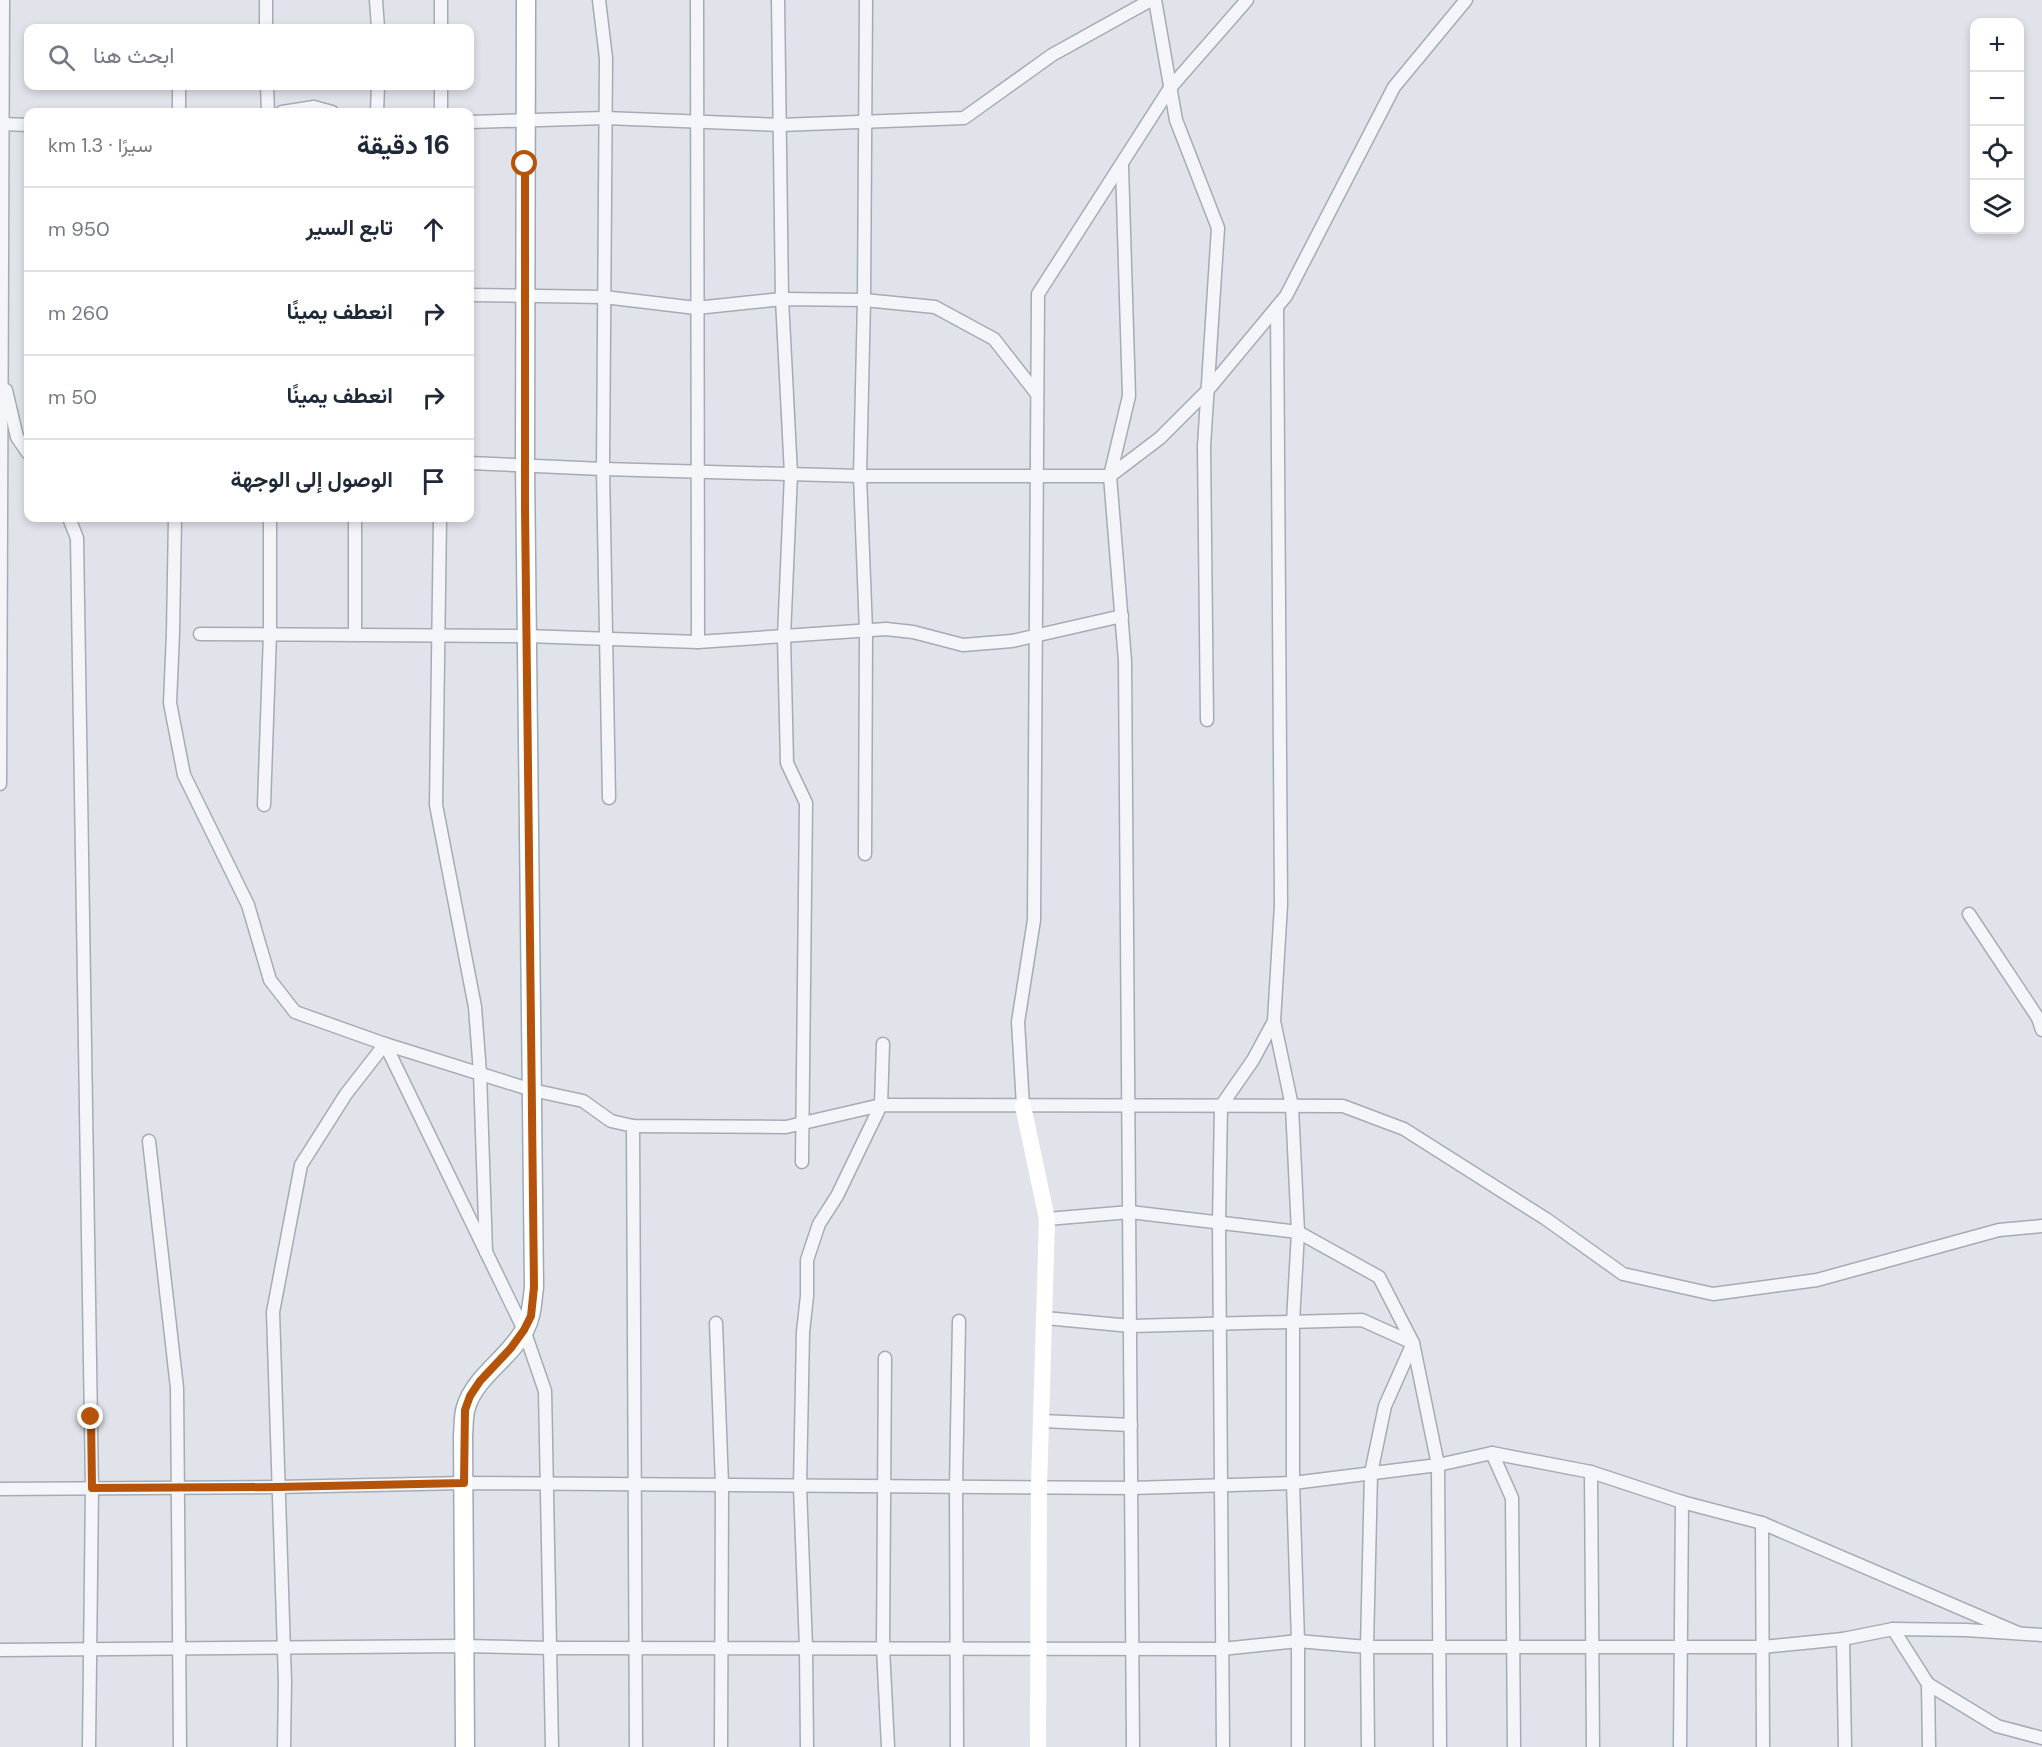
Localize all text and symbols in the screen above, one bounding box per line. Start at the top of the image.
map controls [1970,18,2024,234]
button: + [1970,18,2024,72]
search box [24,24,474,90]
icon: search [45,41,78,74]
text: ابحث هنا [93,41,174,70]
button: − [1970,72,2024,126]
button: locate [1970,126,2024,180]
text: 16 دقيقة [357,128,450,162]
text: سيرًا · 1.3 km [48,132,153,158]
route start [511,150,537,176]
button: layers [1970,180,2024,234]
text: تابع السير [306,213,393,242]
icon: ahead [417,213,450,246]
text: 950 m [48,216,110,242]
text: انعطف يمينًا [286,297,393,326]
icon: right [417,297,450,330]
text: 260 m [48,300,109,326]
text: انعطف يمينًا [286,381,393,410]
icon: right [417,381,450,414]
text: 50 m [48,384,97,410]
text: الوصول إلى الوجهة [231,465,393,494]
icon: arrive [417,465,450,498]
route end [77,1403,103,1429]

